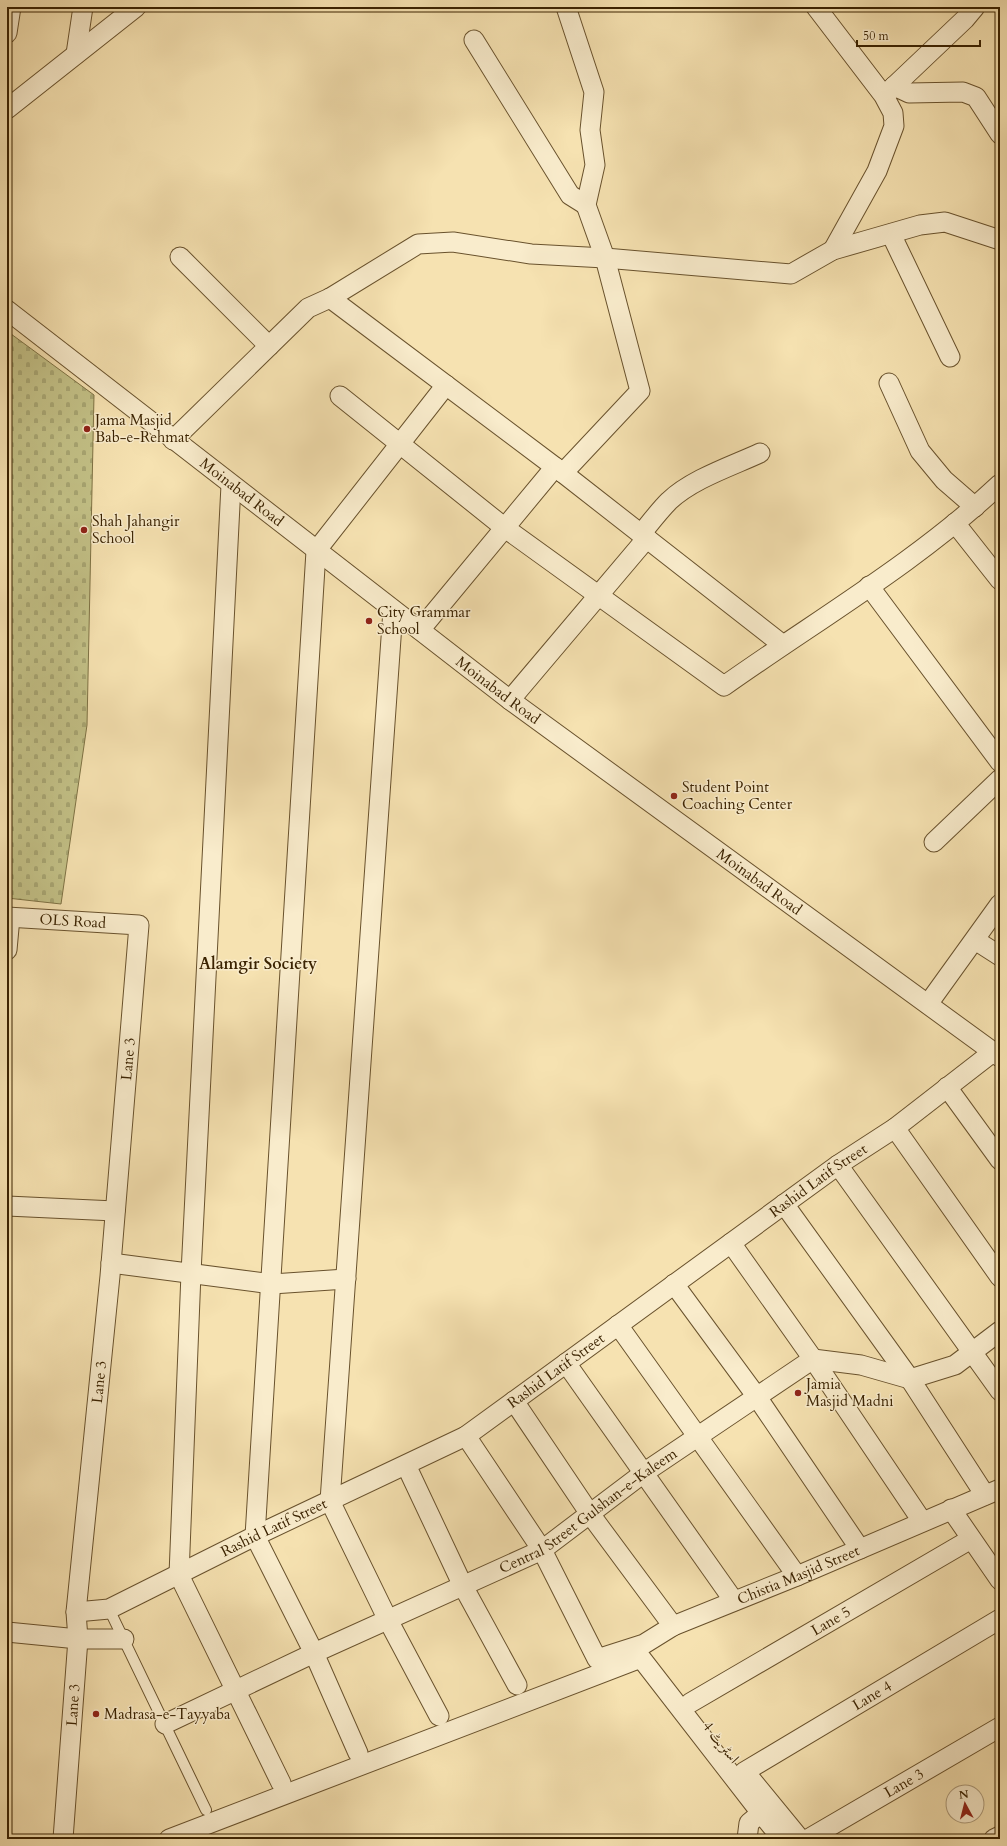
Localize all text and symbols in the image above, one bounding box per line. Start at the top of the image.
scale bar [857,22,980,48]
text: 50 m [863,28,890,44]
place label: Jama Masjid Bab-e-Rehmat [93,410,190,447]
marker: Jama Masjid Bab-e-Rehmat [82,424,92,434]
street label: Moinabad Road [196,453,288,531]
place label: Shah Jahangir School [92,511,180,548]
marker: Shah Jahangir School [79,525,89,535]
place label: City Grammar School [377,602,471,639]
marker: City Grammar School [364,616,374,626]
street label: Moinabad Road [452,652,544,729]
place label: Student Point Coaching Center [682,777,793,814]
marker: Student Point Coaching Center [669,791,679,801]
street label: Moinabad Road [713,844,806,920]
street label: OLS Road [39,909,107,933]
district label: Alamgir Society [199,953,317,975]
street label: Lane 3 [116,1037,140,1081]
street label: Rashid Latif Street [765,1139,871,1222]
street label: Rashid Latif Street [503,1328,609,1413]
street label: Lane 3 [87,1360,111,1404]
place label: Jamia Masjid Madni [804,1374,893,1411]
marker: Jamia Masjid Madni [793,1388,803,1398]
street label: Central Street Gulshan-e-Kaleem [496,1443,681,1578]
street label: Rashid Latif Street [217,1493,330,1562]
street label: Chistia Masjid Street [734,1540,863,1609]
street label: Lane 5 [807,1601,854,1640]
street label: Lane 4 [848,1676,896,1715]
street label: Lane 3 [62,1683,84,1727]
place label: Madrasa-e-Tayyaba [104,1704,231,1724]
marker: Madrasa-e-Tayyaba [91,1709,101,1719]
street label: اسٹریٹ 4 [698,1717,744,1767]
street label: Lane 3 [880,1764,927,1802]
north arrow [945,1784,985,1824]
text: N [958,1786,970,1803]

